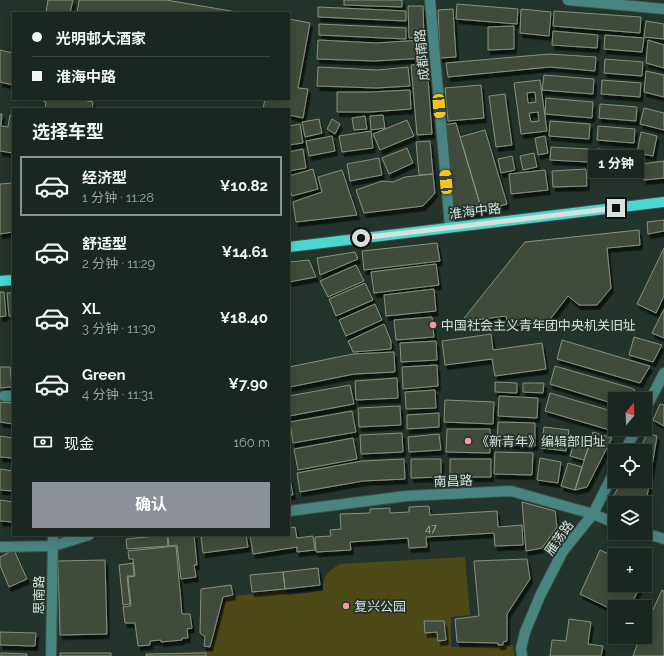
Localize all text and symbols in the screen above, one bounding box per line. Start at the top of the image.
street label: 成都南路 [412,28,432,82]
text: 光明邨大酒家 [56,30,146,48]
text: 淮海中路 [56,68,116,86]
car [432,94,446,118]
text: 选择车型 [32,121,104,142]
callout: 1 分钟 [588,150,644,178]
text: 1 分钟 [598,156,634,171]
icon: car [34,168,70,204]
text: 经济型 [82,169,127,187]
car [439,170,453,194]
text: ¥10.82 [220,177,268,195]
text: 1 分钟 · 11:28 [82,190,154,205]
route end [607,199,625,217]
street label: 淮海中路 [448,200,502,222]
route start [352,229,370,247]
icon: car [34,234,70,270]
text: 舒适型 [82,235,127,253]
text: ¥14.61 [221,243,268,261]
text: 2 分钟 · 11:29 [82,256,155,271]
icon: car [34,300,70,336]
text: XL [82,300,100,318]
text: ¥18.40 [220,309,268,327]
place label: 中国社会主义青年团中央机关旧址 [441,318,636,333]
marker: 中国社会主义青年团中央机关旧址 [428,320,438,330]
text: 3 分钟 · 11:30 [82,321,156,336]
icon: car [34,366,70,402]
text: Green [82,366,126,384]
text: ¥7.90 [228,375,268,393]
text: 4 分钟 · 11:31 [82,387,154,402]
north arrow [608,392,652,436]
map controls [608,392,652,644]
icon: cash [32,431,54,453]
place label: 《新青年》编辑部旧址 [476,434,606,449]
text: 现金 [64,435,94,453]
text: 160 m [233,435,270,450]
marker: 《新青年》编辑部旧址 [463,436,473,446]
button: locate [608,444,652,488]
street label: 南昌路 [433,473,473,489]
button: 确认 [32,482,270,528]
button: layers [608,496,652,540]
street label: 雁荡路 [542,518,576,558]
house number: 47 [425,522,437,535]
button: + [608,548,652,592]
street label: 思南路 [31,575,47,615]
place label: 复兴公园 [354,599,406,614]
button: − [608,600,652,644]
marker: 复兴公园 [341,601,351,611]

